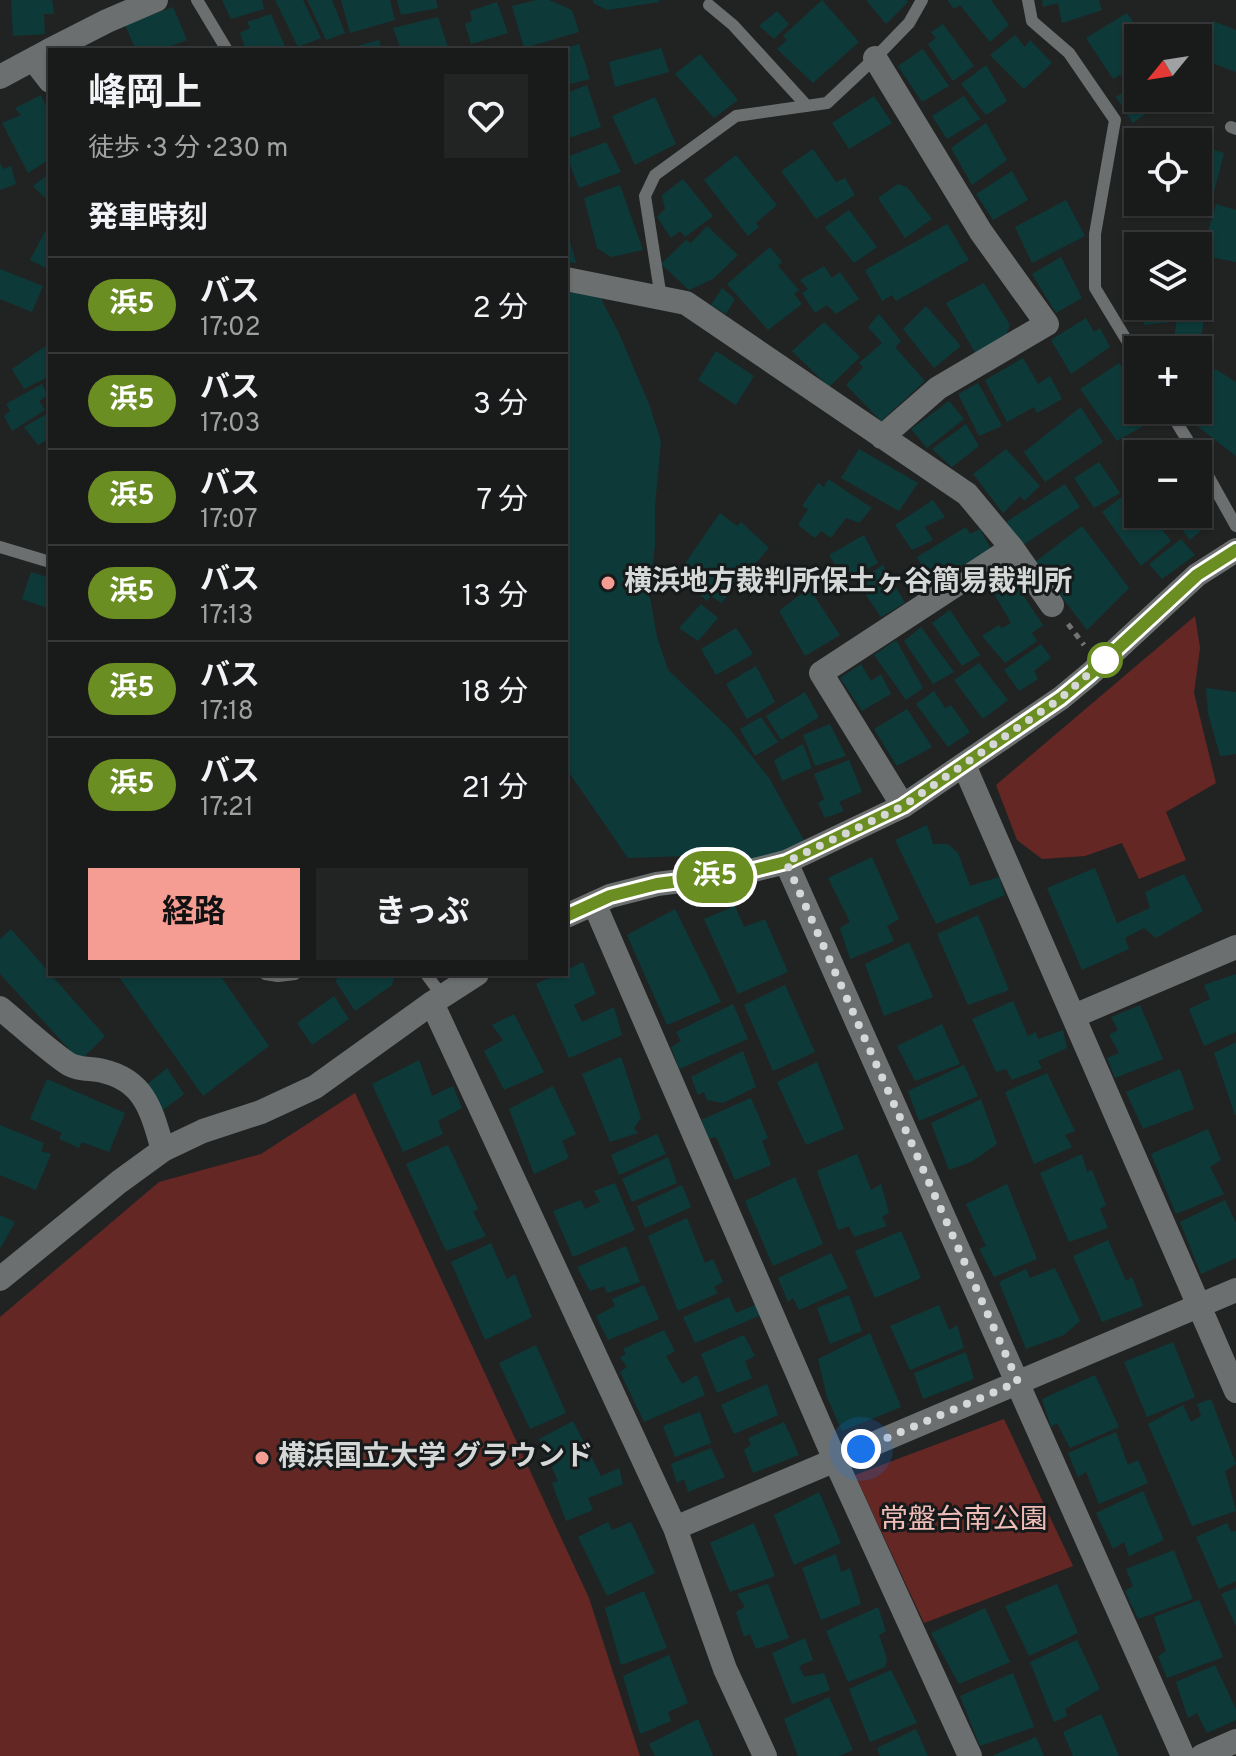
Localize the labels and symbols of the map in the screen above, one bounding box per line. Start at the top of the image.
north arrow [1124,24,1212,112]
place label: 横浜地方裁判所保土ヶ谷簡易裁判所 [624,565,1072,601]
marker: 横浜地方裁判所保土ヶ谷簡易裁判所 [599,574,617,592]
unlabelled marker [1088,643,1122,677]
line badge: 浜5 [679,851,751,903]
your location [841,1429,881,1469]
place label: 横浜国立大学 グラウンド [278,1440,593,1476]
marker: 横浜国立大学 グラウンド [253,1449,271,1467]
park label: 常盤台南公園 [880,1503,1048,1539]

